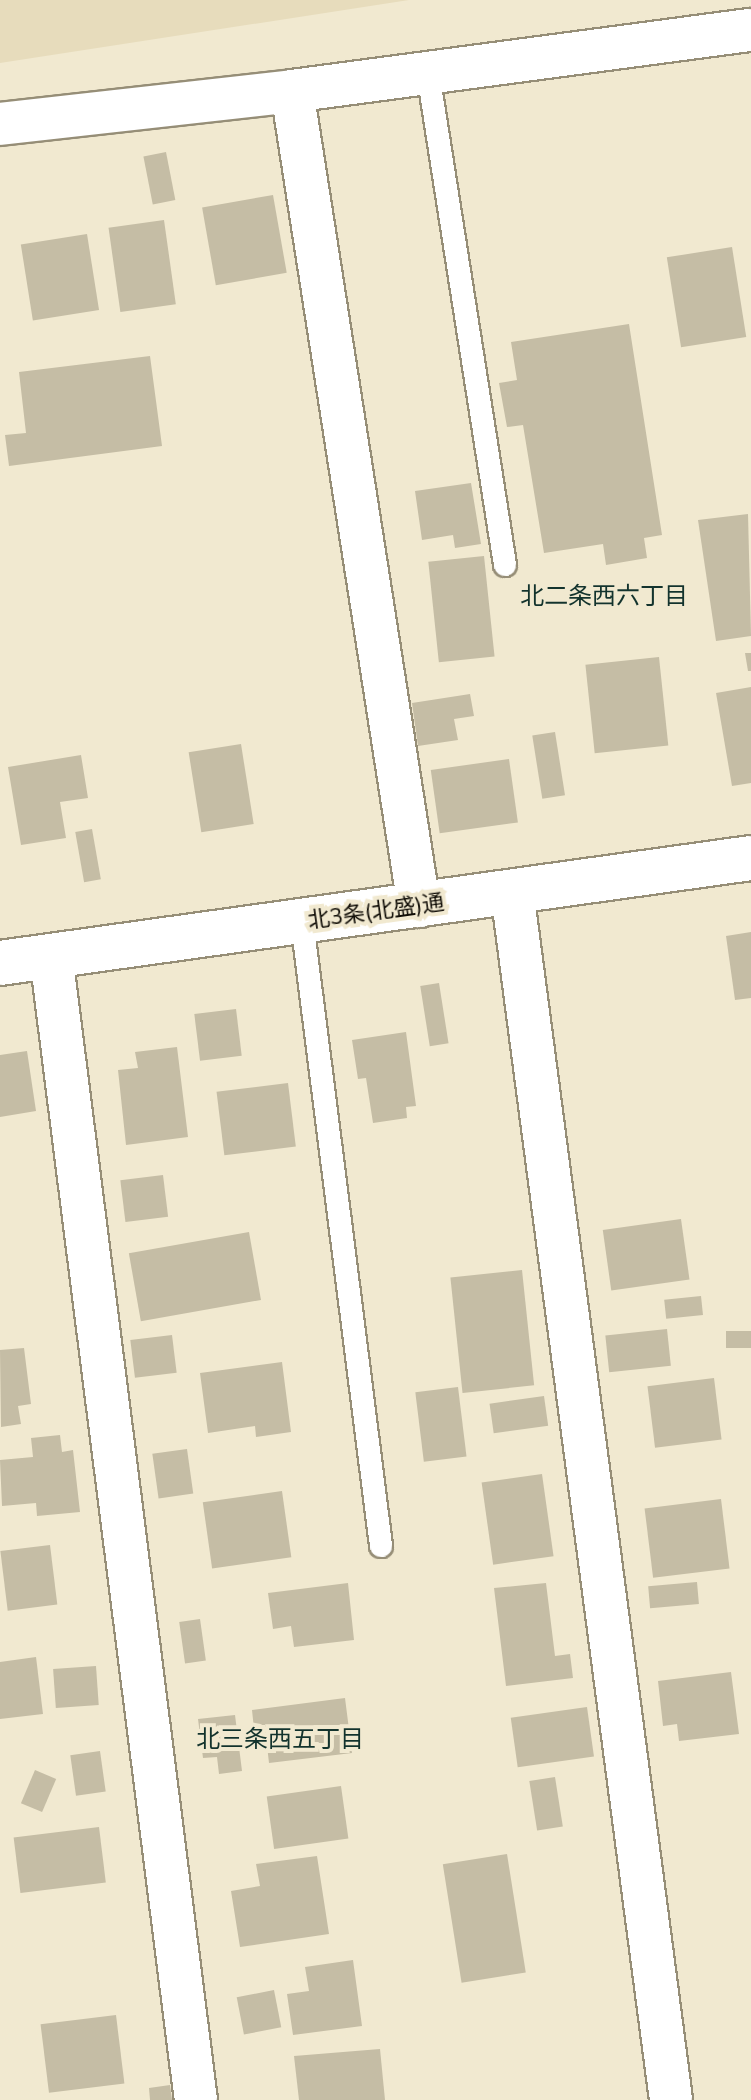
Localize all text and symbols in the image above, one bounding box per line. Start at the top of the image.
district label: 北二条西六丁目 [520,583,688,611]
street label: 北3条(北盛)通 [306,889,446,935]
district label: 北三条西五丁目 [196,1726,364,1754]

